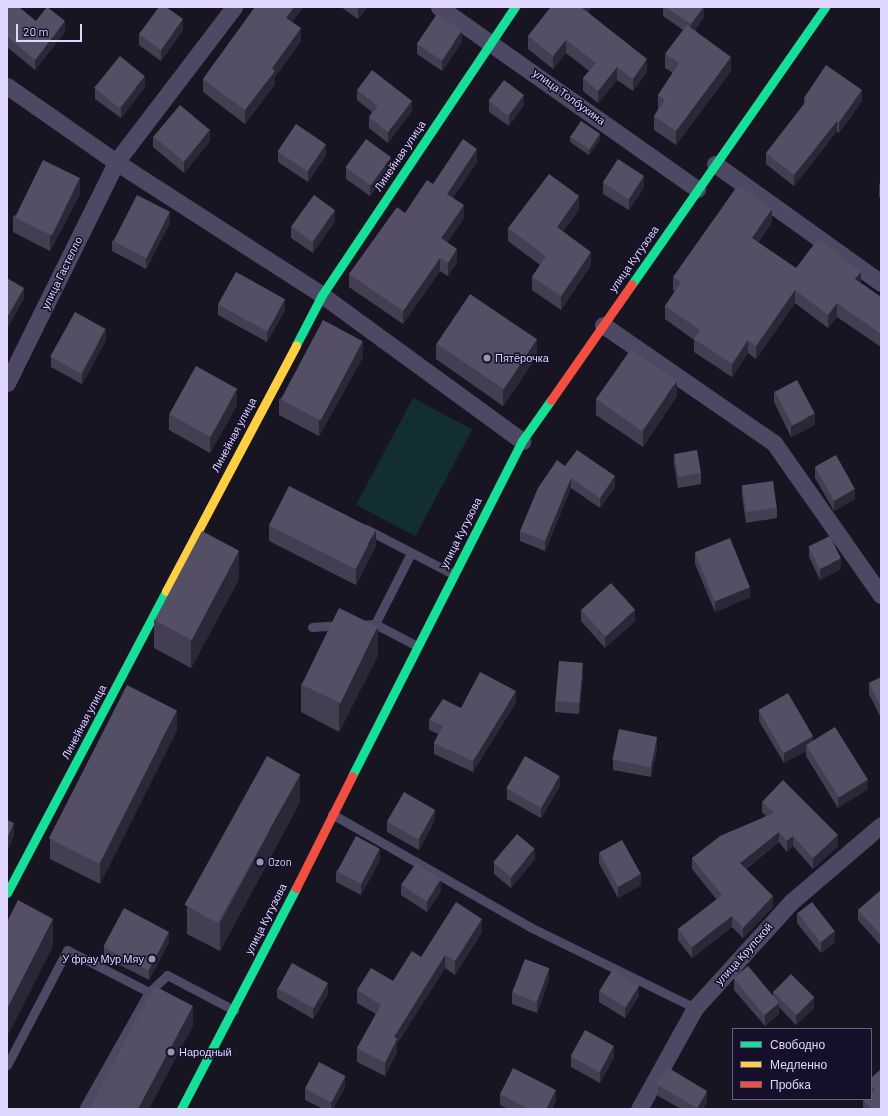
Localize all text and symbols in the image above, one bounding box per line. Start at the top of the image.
scale bar [18,16,84,42]
text: 20 m [23,24,49,38]
street label: улица Толбухина [530,66,608,128]
street label: Линейная улица [372,118,428,194]
street label: улица Кутузова [606,223,662,295]
street label: улица Гастелло [39,235,85,311]
place label: Пятёрочка [495,351,549,365]
marker: Пятёрочка [482,353,492,363]
street label: Линейная улица [209,396,259,474]
street label: улица Кутузова [437,495,485,571]
street label: Линейная улица [59,683,109,761]
place label: Ozon [268,855,292,869]
marker: Ozon [255,857,265,867]
street label: улица Кутузова [242,881,290,957]
street label: улица Крупской [713,920,775,988]
place label: У фрау Мур Мяу [62,952,144,966]
marker: У фрау Мур Мяу [147,954,157,964]
legend [732,1028,872,1100]
text: Свободно [770,1037,825,1051]
place label: Народный [179,1045,232,1059]
marker: Народный [166,1047,176,1057]
text: Медленно [770,1057,827,1071]
text: Пробка [770,1077,811,1091]

